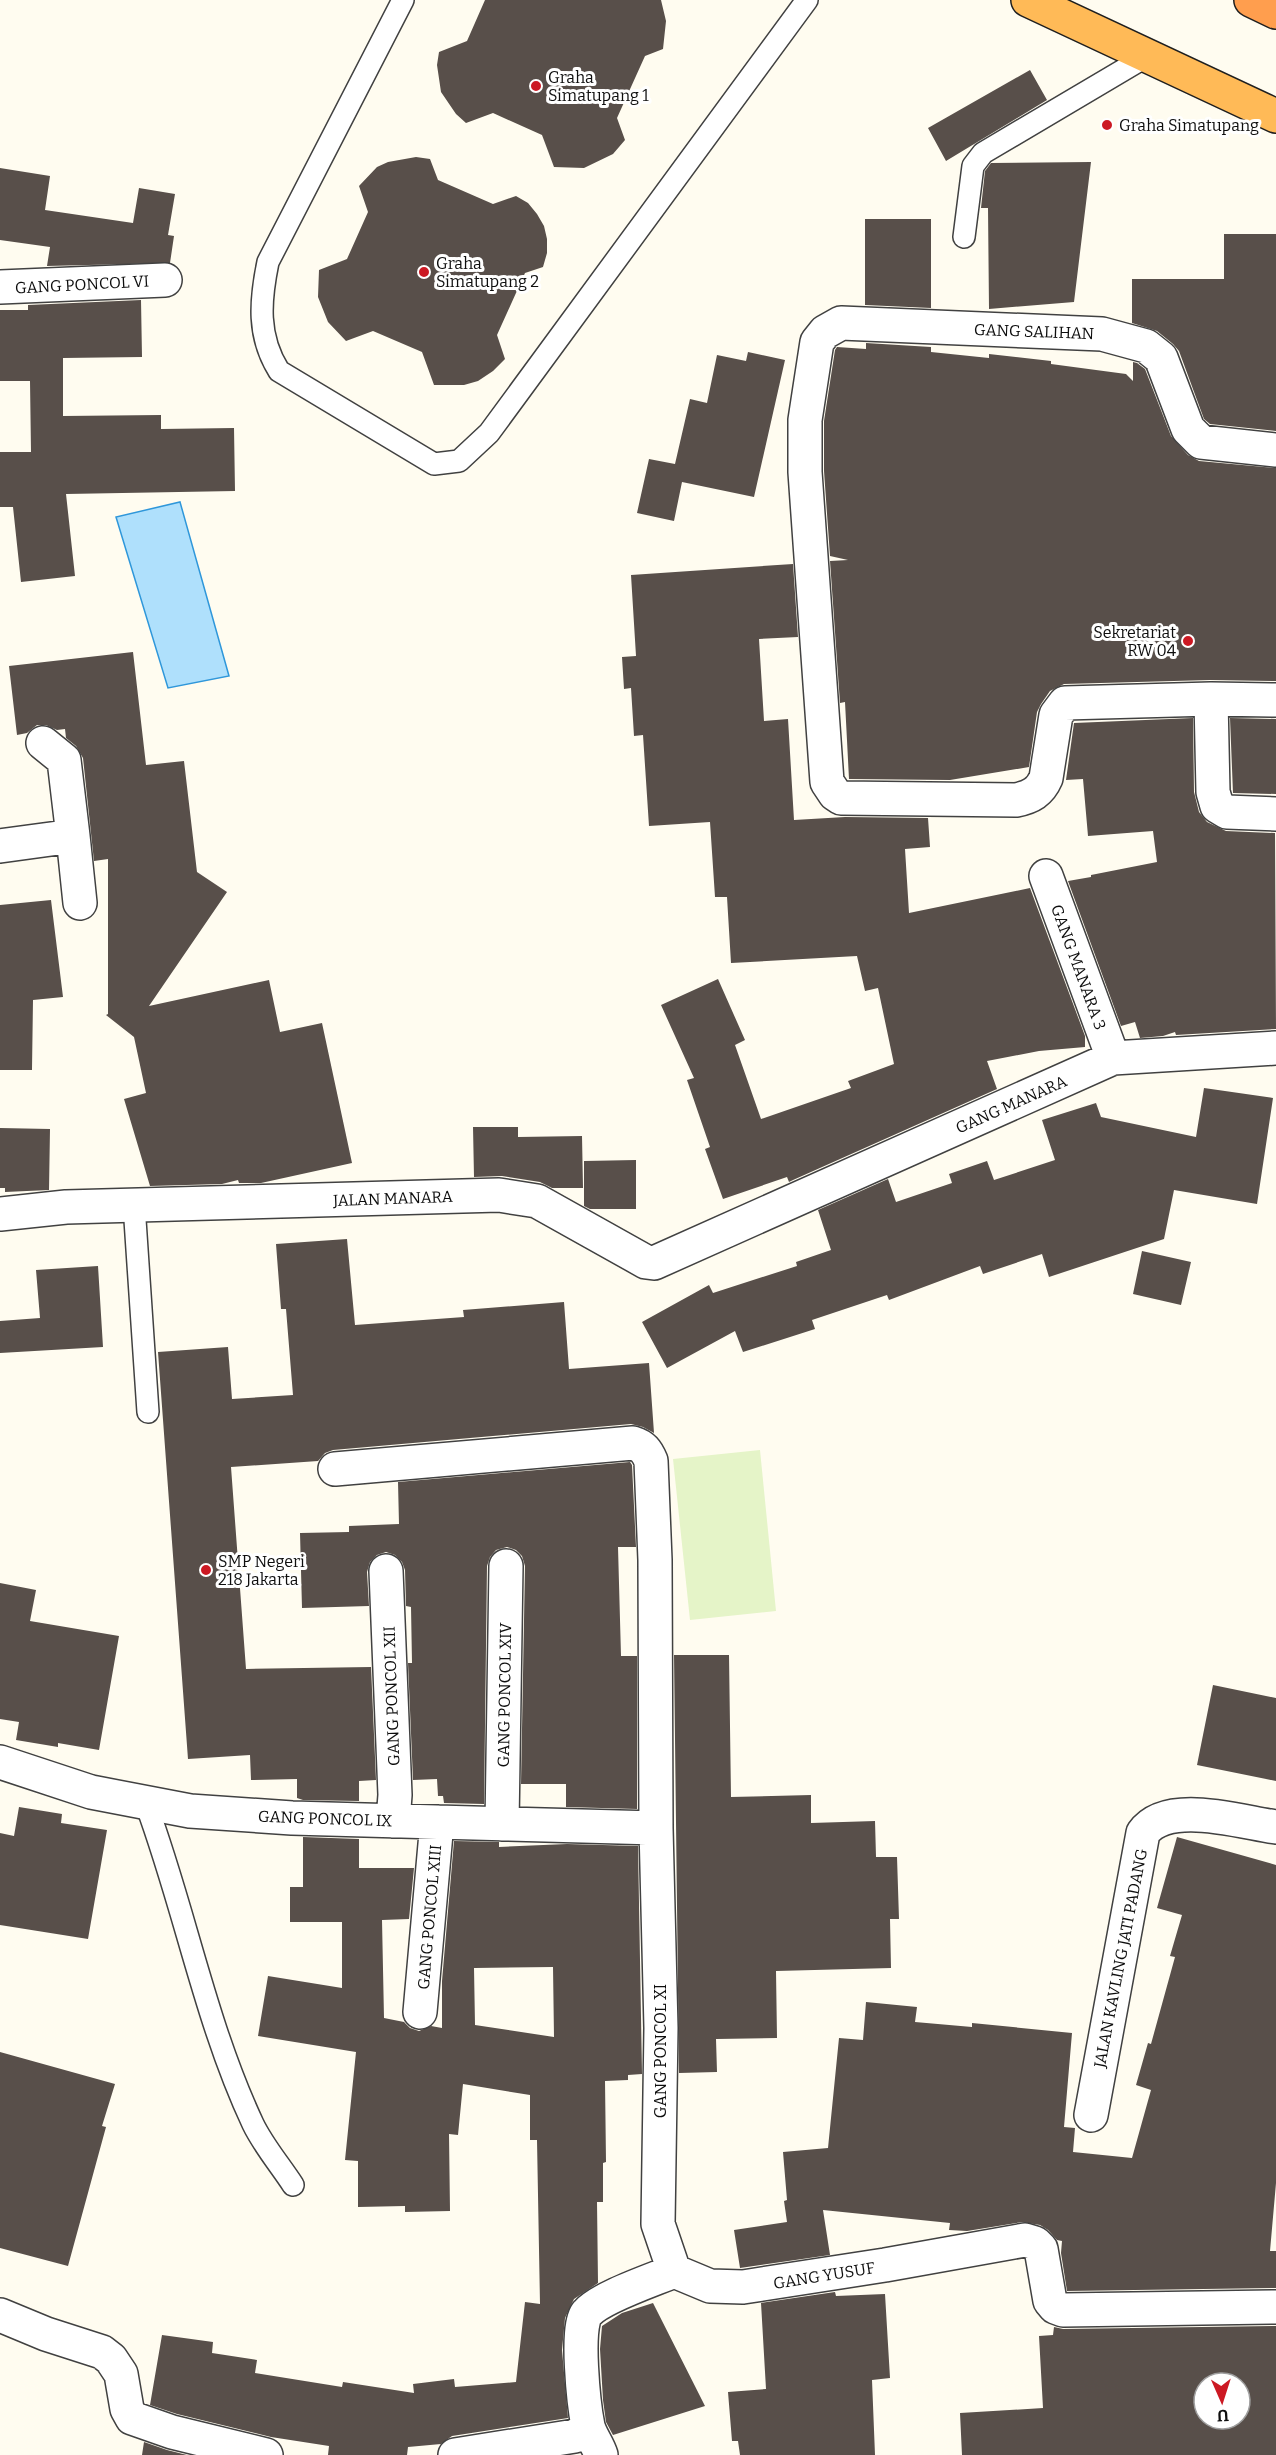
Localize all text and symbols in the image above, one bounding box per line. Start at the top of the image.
place label: Graha Simatupang 1 [548,68,649,105]
marker: Graha Simatupang 1 [529,79,543,93]
place label: Graha Simatupang [1119,116,1259,135]
marker: Graha Simatupang [1100,118,1114,132]
place label: Graha Simatupang 2 [436,254,539,291]
marker: Graha Simatupang 2 [417,265,431,279]
street label: GANG PONCOL VI [14,271,150,298]
street label: GANG SALIHAN [974,320,1095,343]
place label: Sekretariat RW 04 [1093,623,1177,660]
marker: Sekretariat RW 04 [1181,634,1195,648]
street label: GANG MANARA 3 [1047,902,1110,1032]
street label: GANG MANARA [953,1071,1070,1137]
street label: JALAN MANARA [332,1187,454,1210]
place label: SMP Negeri 218 Jakarta [218,1552,305,1589]
marker: SMP Negeri 218 Jakarta [199,1563,213,1577]
street label: GANG PONCOL XIV [494,1621,515,1768]
street label: GANG PONCOL XII [380,1626,403,1766]
street label: GANG PONCOL IX [258,1807,392,1830]
street label: GANG PONCOL XIII [414,1844,445,1990]
street label: JALAN KAVLING JATI PADANG [1090,1847,1151,2070]
street label: GANG PONCOL XI [651,1984,670,2118]
street label: GANG YUSUF [772,2258,876,2293]
north arrow [1192,2371,1252,2431]
text: U [1216,2406,1229,2425]

